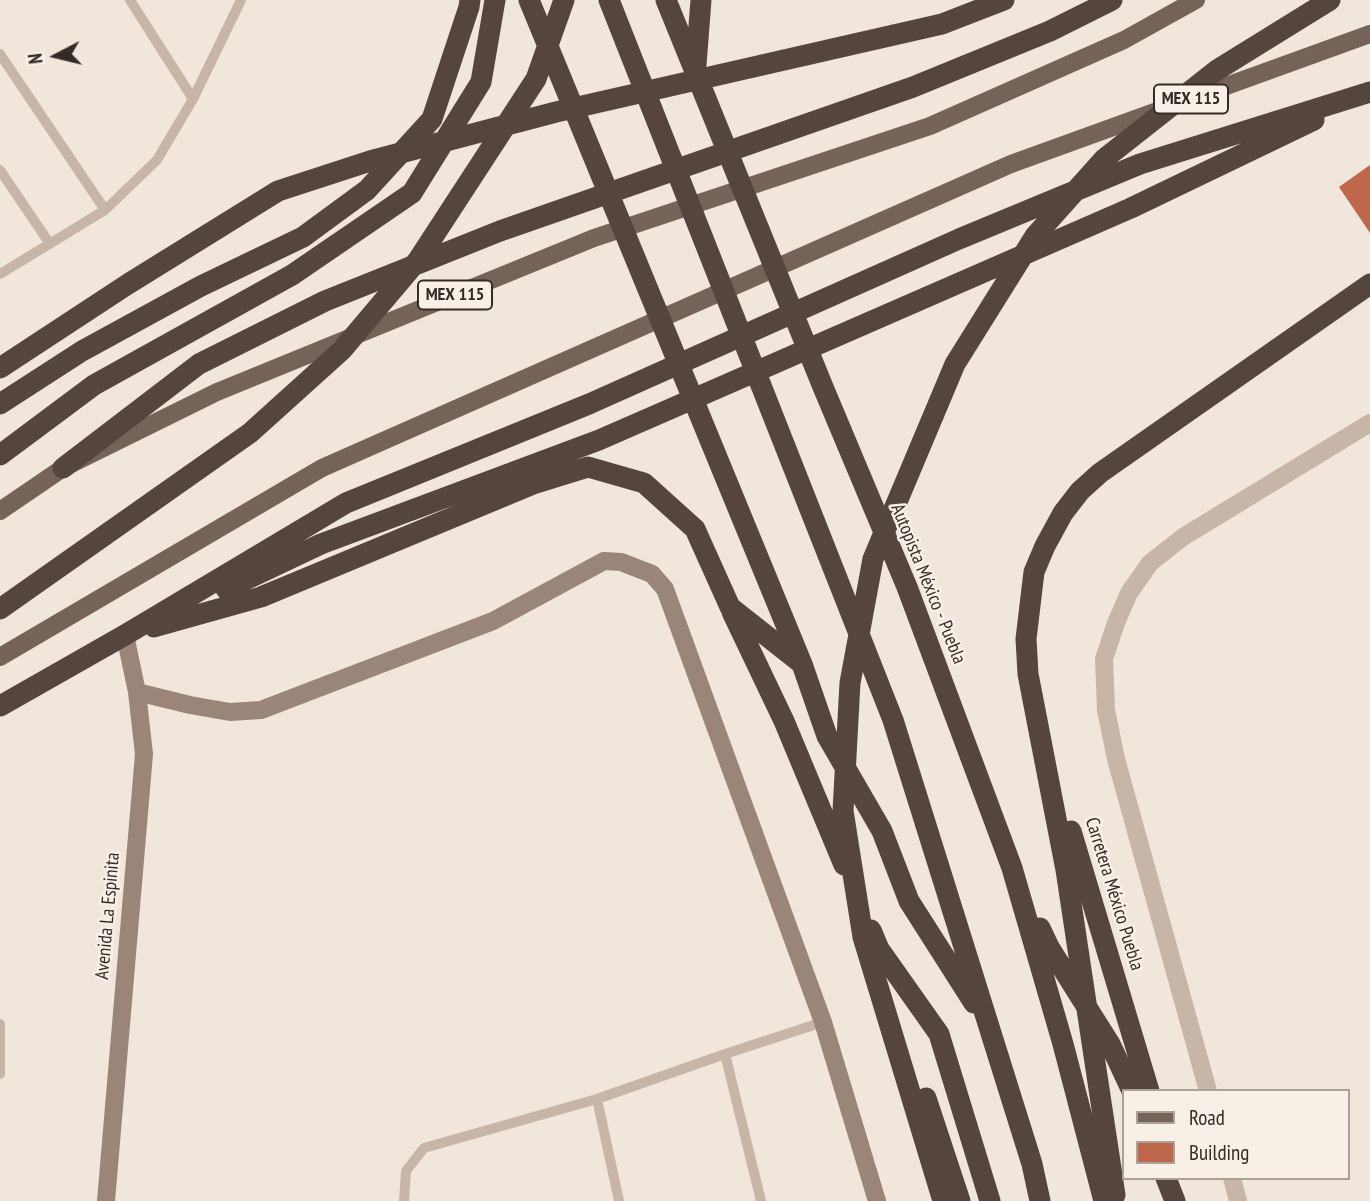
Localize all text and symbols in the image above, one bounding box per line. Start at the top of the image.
north arrow [21,21,91,91]
text: N [23,52,48,65]
road number: MEX 115 [1154,84,1228,114]
road number: MEX 115 [418,281,492,310]
street label: Autopista México - Puebla [886,501,970,667]
street label: Carretera México Puebla [1080,815,1148,973]
street label: Avenida La Espinita [91,852,125,980]
legend [1122,1089,1349,1180]
text: Road [1189,1104,1225,1131]
text: Building [1189,1139,1249,1166]

